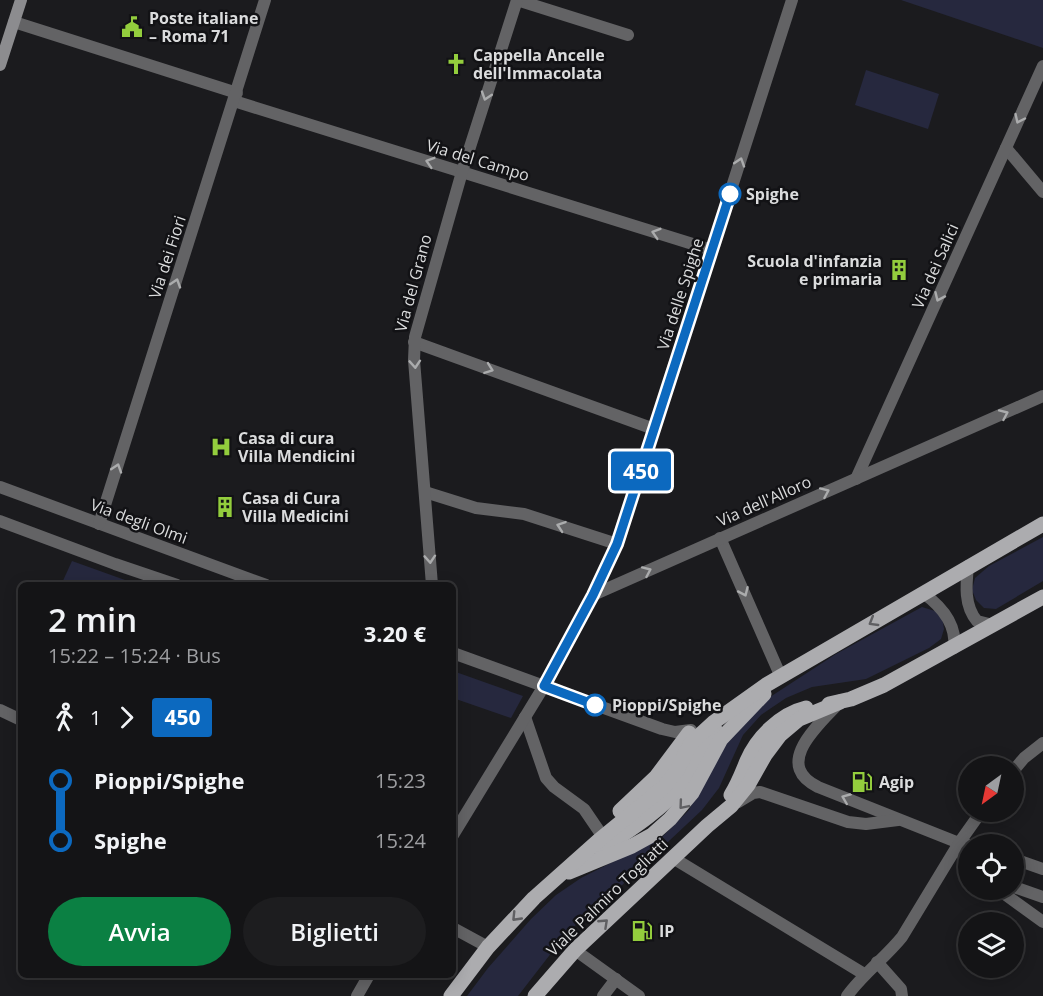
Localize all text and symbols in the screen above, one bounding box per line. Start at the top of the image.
place label: Poste italiane – Roma 71 [149,7,258,47]
public building icon: Poste italiane – Roma 71 [120,15,144,39]
place label: Cappella Ancelle dell'Immacolata [473,44,605,84]
church icon: Cappella Ancelle dell'Immacolata [444,52,468,76]
one-way arrow [481,90,494,101]
one-way arrow [1014,113,1026,124]
street label: Via del Campo [424,134,532,186]
one-way arrow [425,157,436,169]
one-way arrow [733,157,745,168]
marker: Spighe [719,183,741,205]
place label: Spighe [746,183,799,205]
street label: Via dei Fiori [143,213,191,301]
street label: Via dei Salici [906,220,964,312]
one-way arrow [651,228,662,240]
street label: Via del Grano [389,232,437,334]
street label: Via delle Spighe [652,235,708,353]
place label: Scuola d'infanzia e primaria [747,250,882,290]
building icon: Scuola d'infanzia e primaria [887,258,911,282]
one-way arrow [169,278,181,289]
one-way arrow [934,291,946,302]
one-way arrow [408,360,421,369]
one-way arrow [483,362,494,375]
one-way arrow [997,409,1008,421]
place label: Casa di cura Villa Mendicini [238,427,355,467]
hospital icon: Casa di cura Villa Mendicini [209,435,233,459]
line badge: 450 [606,452,676,490]
text: 450 [623,457,659,485]
one-way arrow [110,463,122,474]
street label: Via dell'Alloro [713,470,815,532]
place label: Casa di Cura Villa Medicini [242,487,349,527]
one-way arrow [819,487,830,499]
street label: Via degli Olmi [87,493,191,549]
building icon: Casa di Cura Villa Medicini [213,495,237,519]
one-way arrow [557,520,567,533]
one-way arrow [423,554,436,563]
one-way arrow [640,566,651,578]
one-way arrow [737,586,749,597]
text: 2 min [48,597,137,642]
one-way arrow [869,615,879,627]
text: 3.20 € [364,618,426,648]
text: 15:22 – 15:24 · Bus [48,642,221,669]
marker: Pioppi/Spighe [584,694,606,716]
place label: Pioppi/Spighe [612,694,721,716]
icon: walk [48,701,81,734]
icon: forward [110,701,143,734]
text: 450 [164,703,200,731]
text: 1 [90,704,101,731]
north arrow [958,756,1024,822]
map controls [958,756,1024,978]
text: Pioppi/Spighe [94,765,244,795]
text: 15:23 [375,767,426,794]
fuel station icon: Agip [850,770,874,794]
place label: Agip [879,771,914,793]
one-way arrow [842,793,853,805]
one-way arrow [679,798,690,809]
text: Spighe [94,825,167,855]
text: 15:24 [375,827,426,854]
street label: Viale Palmiro Togliatti [541,833,673,961]
button: locate [958,834,1024,900]
button: Avvia [48,897,231,966]
button: Biglietti [243,897,426,966]
one-way arrow [512,910,523,920]
button: layers [958,912,1024,978]
one-way arrow [597,919,607,930]
fuel station icon: IP [630,919,654,943]
place label: IP [659,920,674,942]

